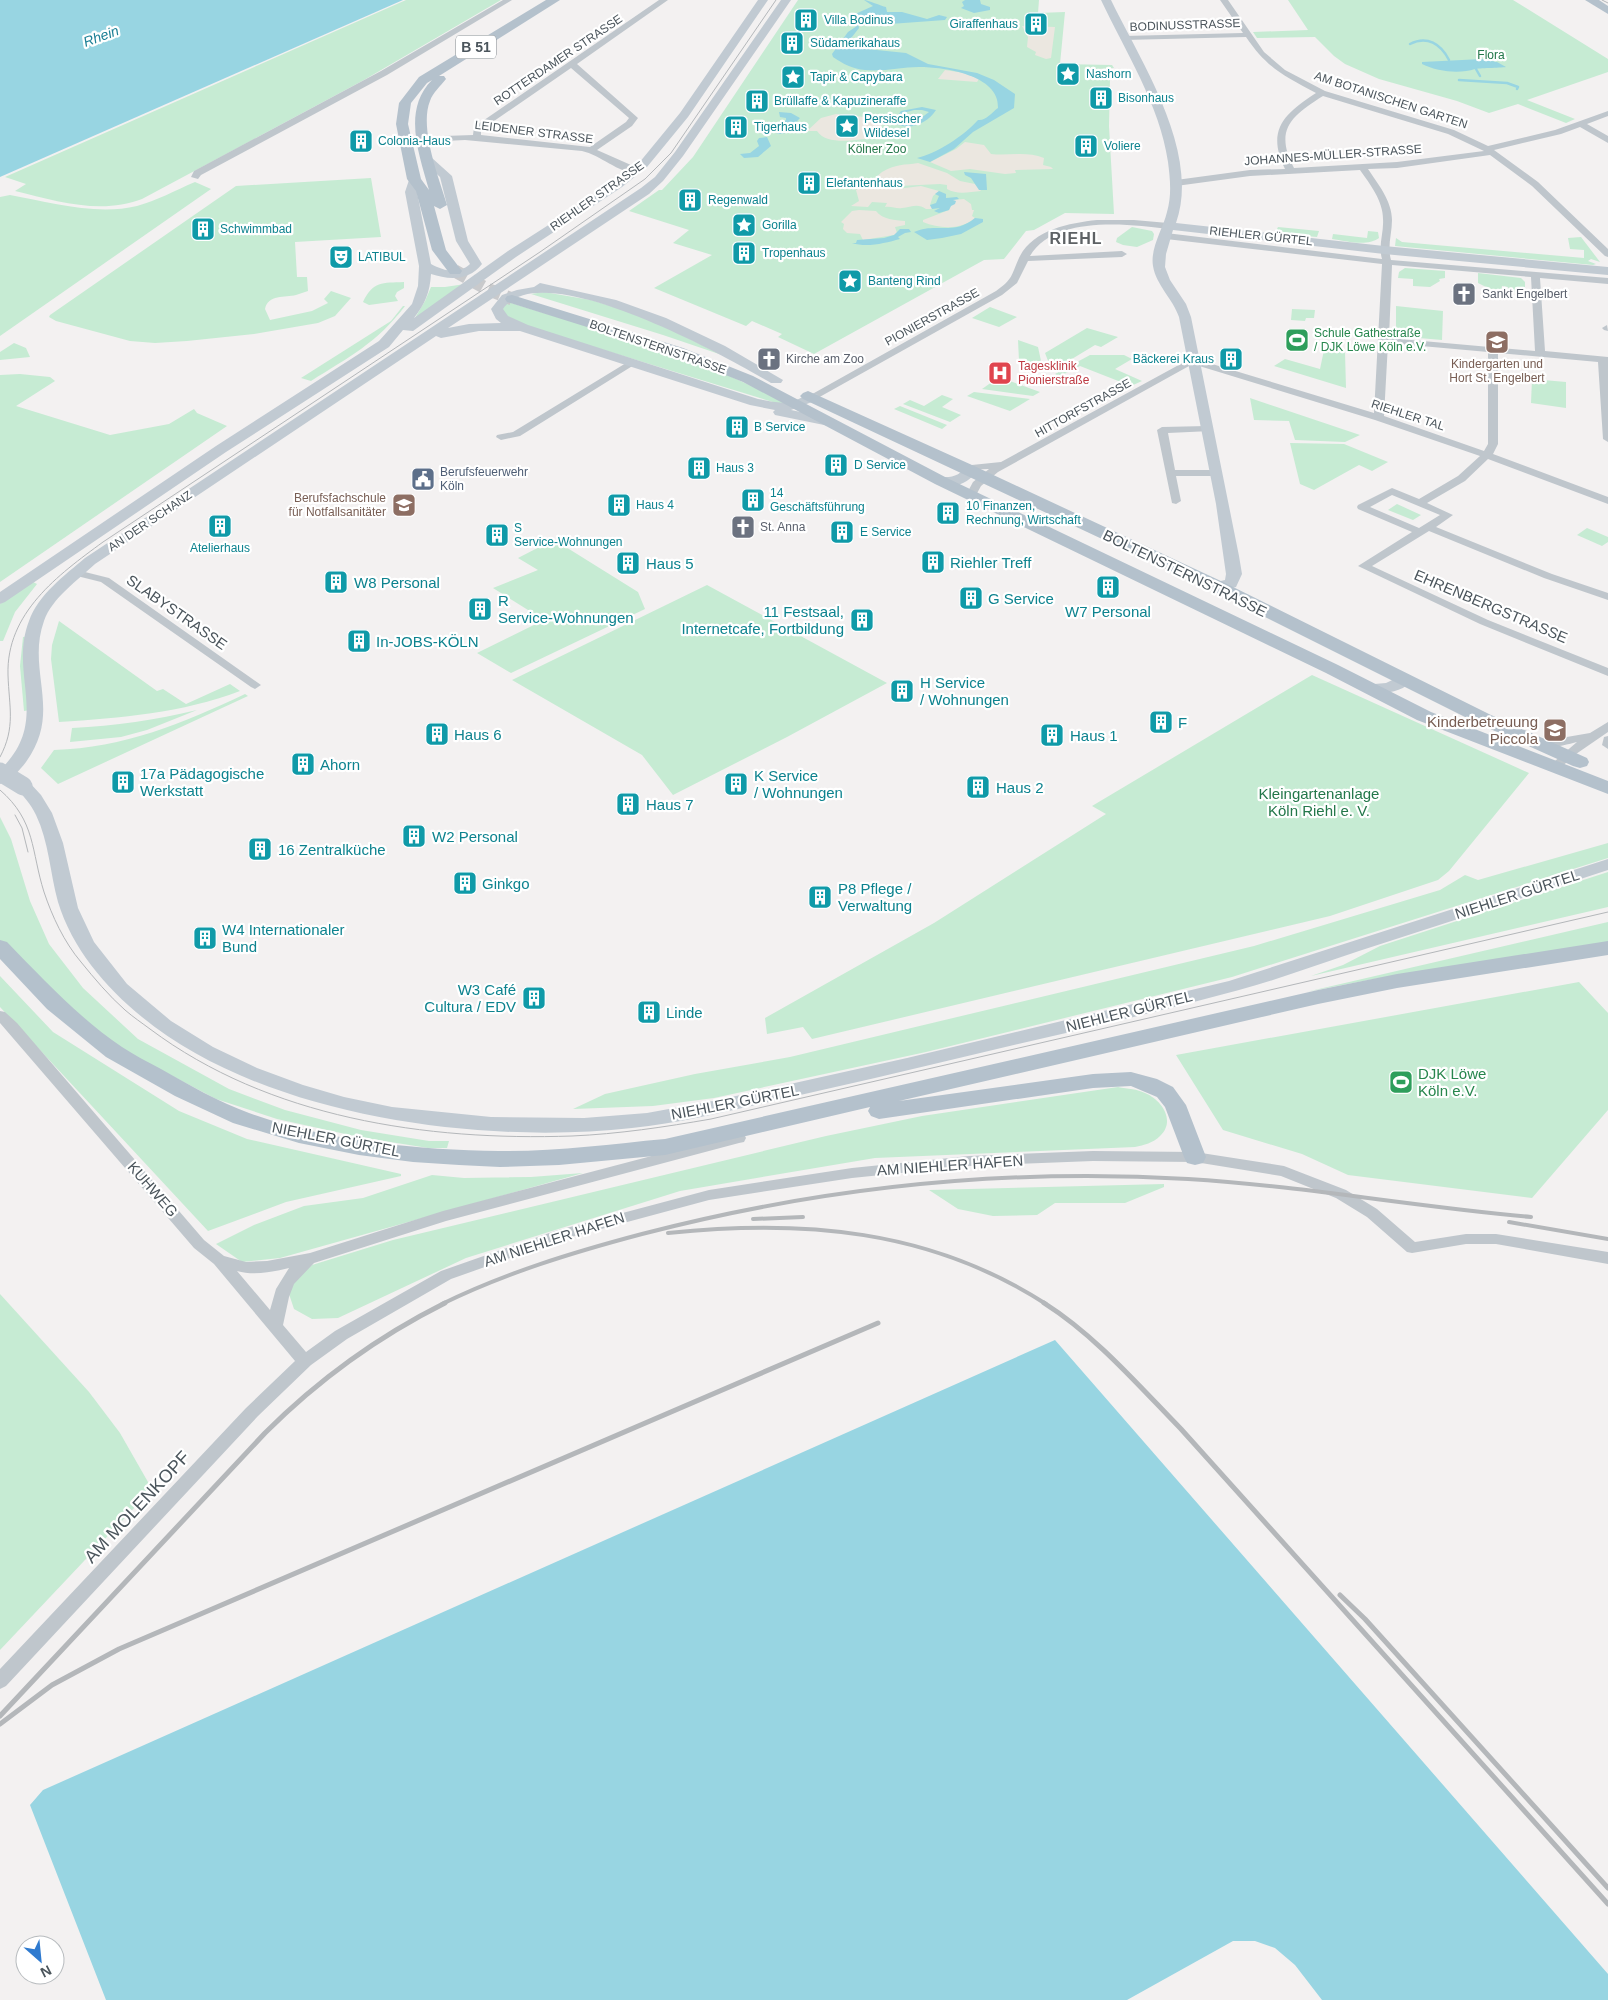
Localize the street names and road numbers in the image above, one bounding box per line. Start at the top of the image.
street label: ROTTERDAMER STRASSE [491,12,625,108]
street label: BODINUSSTRASSE [1129,16,1241,34]
road number: B 51 [456,36,496,58]
street label: AM BOTANISCHEN GARTEN [1313,69,1469,131]
street label: LEIDENER STRASSE [474,118,594,146]
street label: JOHANNES-MÜLLER-STRASSE [1244,142,1422,168]
street label: RIEHLER STRASSE [547,158,647,234]
street label: RIEHLER GÜRTEL [1209,224,1314,248]
street label: PIONIERSTRASSE [883,285,981,349]
street label: BOLTENSTERNSTRASSE [588,317,728,377]
street label: HITTORFSTRASSE [1032,376,1134,440]
street label: RIEHLER TAL [1370,397,1447,434]
street label: AN DER SCHANZ [105,488,195,554]
street label: BOLTENSTERNSTRASSE [1100,526,1270,620]
street label: EHRENBERGSTRASSE [1412,566,1570,646]
street label: SLABYSTRASSE [124,571,230,653]
street label: NIEHLER GÜRTEL [1453,866,1581,922]
street label: NIEHLER GÜRTEL [1064,987,1194,1035]
street label: NIEHLER GÜRTEL [670,1081,800,1123]
street label: NIEHLER GÜRTEL [271,1118,401,1160]
street label: AM NIEHLER HAFEN [876,1151,1024,1179]
street label: KUHWEG [124,1158,182,1220]
street label: AM NIEHLER HAFEN [482,1208,626,1270]
street label: AM MOLENKOPF [80,1447,194,1567]

